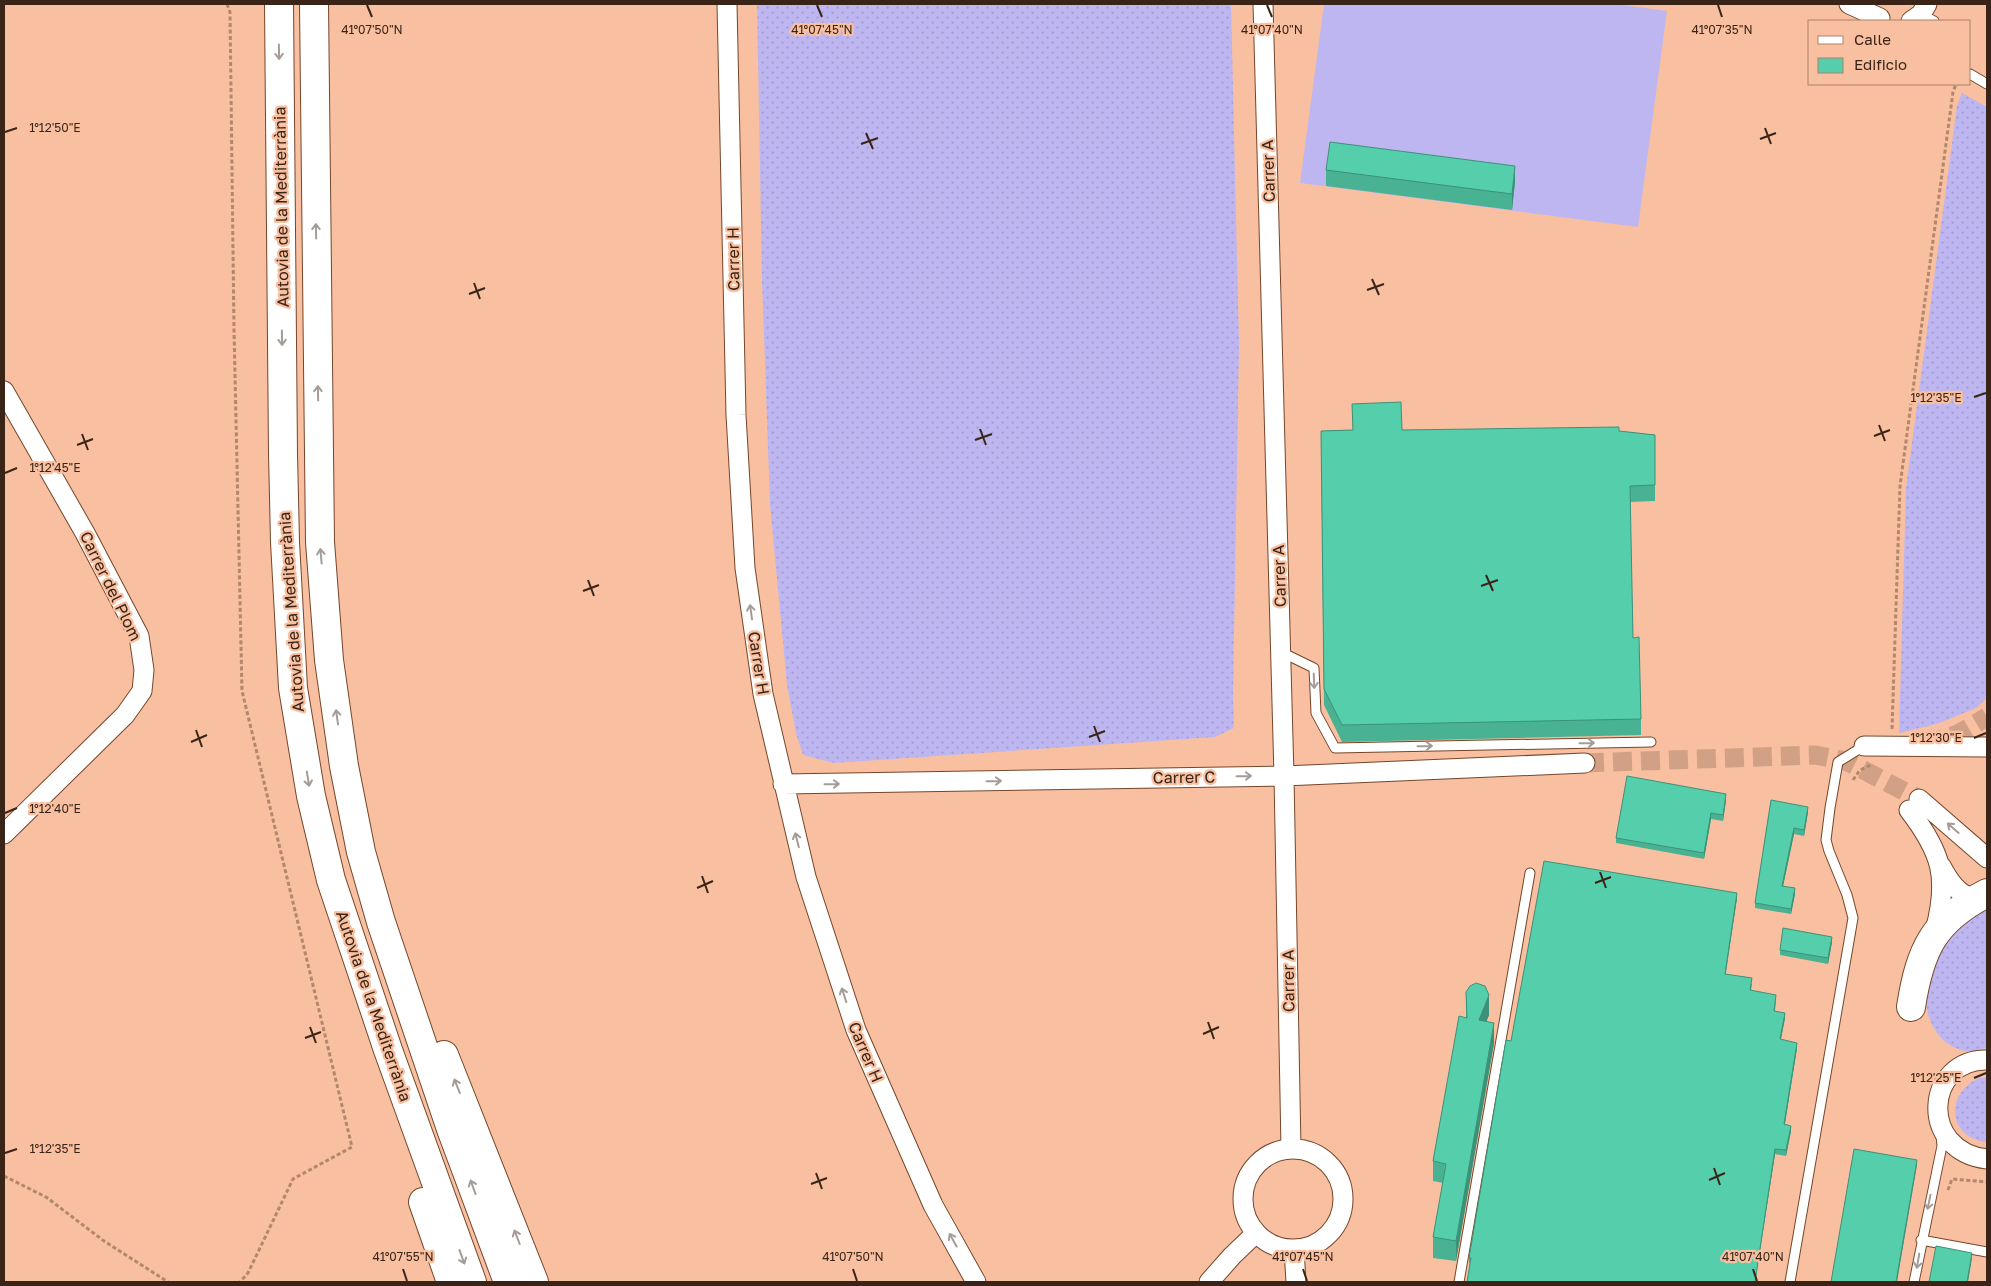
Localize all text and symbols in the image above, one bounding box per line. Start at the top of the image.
legend [1808,20,1971,85]
text: 41°07'50"N [341,22,403,37]
text: 41°07'45"N [791,22,853,37]
text: 41°07'40"N [1241,22,1303,37]
text: 41°07'35"N [1691,22,1753,37]
text: Calle [1854,30,1891,48]
one-way arrow [274,44,284,60]
text: Edificio [1854,55,1907,73]
street label: Autovia de la Mediterrània [269,106,293,308]
text: 1°12'50"E [29,120,81,135]
street label: Carrer A [1257,139,1279,203]
one-way arrow [311,223,321,240]
street label: Carrer H [722,227,744,291]
one-way arrow [277,330,287,346]
one-way arrow [313,386,323,402]
text: 1°12'35"E [1911,390,1961,405]
text: 1°12'45"E [29,460,81,475]
street label: Autovia de la Mediterrània [274,511,308,713]
street label: Carrer del Plom [76,528,146,644]
street label: Carrer A [1268,544,1290,608]
one-way arrow [316,548,325,564]
one-way arrow [746,605,756,621]
street label: Carrer H [744,630,774,696]
one-way arrow [1310,672,1319,688]
one-way arrow [332,710,342,726]
text: 1°12'30"E [1910,730,1962,745]
one-way arrow [1579,739,1595,748]
one-way arrow [1417,742,1433,751]
street label: Carrer C [1153,766,1216,788]
one-way arrow [304,770,314,786]
one-way arrow [1236,771,1252,781]
one-way arrow [986,776,1002,786]
one-way arrow [824,779,840,788]
text: 1°12'40"E [29,801,81,816]
one-way arrow [1947,823,1960,834]
one-way arrow [792,833,801,849]
street label: Autovia de la Mediterrània [332,908,416,1104]
street label: Carrer A [1277,949,1299,1012]
one-way arrow [839,988,849,1004]
street label: Carrer H [844,1019,888,1085]
text: 1°12'25"E [1911,1070,1961,1085]
one-way arrow [451,1079,461,1094]
text: 1°12'35"E [30,1141,80,1156]
one-way arrow [468,1180,477,1196]
one-way arrow [1924,1194,1934,1210]
one-way arrow [511,1230,521,1245]
one-way arrow [947,1233,957,1247]
text: 41°07'55"N [372,1249,434,1264]
one-way arrow [458,1249,468,1264]
text: 41°07'50"N [822,1249,884,1264]
text: 41°07'45"N [1272,1249,1334,1264]
text: 41°07'40"N [1722,1249,1784,1264]
one-way arrow [1912,1253,1922,1269]

